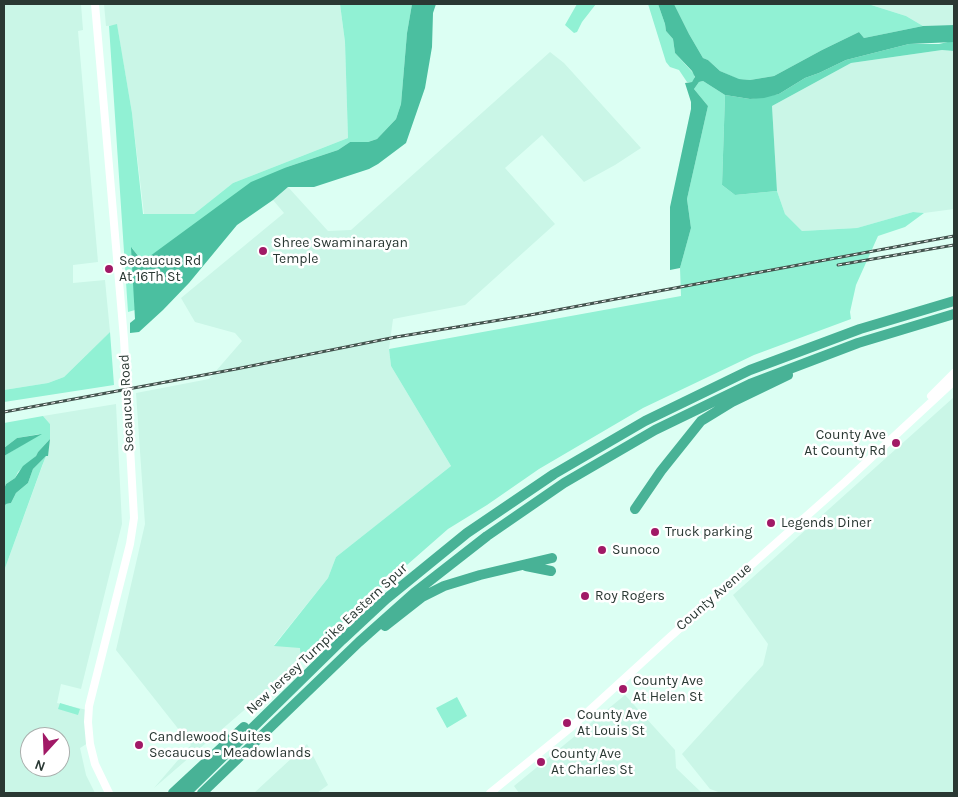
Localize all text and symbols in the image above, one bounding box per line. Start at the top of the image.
place label: Shree Swaminarayan Temple [273,235,408,268]
marker: Shree Swaminarayan Temple [257,245,269,257]
place label: Secaucus Rd At 16Th St [119,253,201,286]
marker: Secaucus Rd At 16Th St [103,263,115,275]
street label: Secaucus Road [116,354,138,452]
place label: County Ave At County Rd [804,427,886,460]
marker: County Ave At County Rd [890,437,902,449]
place label: Legends Diner [781,515,871,531]
marker: Legends Diner [765,517,777,529]
place label: Truck parking [665,524,752,540]
marker: Truck parking [649,526,661,538]
place label: Sunoco [612,542,660,558]
marker: Sunoco [596,544,608,556]
street label: New Jersey Turnpike Eastern Spur [243,560,411,718]
street label: County Avenue [673,560,755,634]
place label: Roy Rogers [595,588,665,604]
marker: Roy Rogers [579,590,591,602]
place label: County Ave At Helen St [633,673,703,706]
marker: County Ave At Helen St [617,683,629,695]
place label: County Ave At Louis St [577,707,647,740]
marker: County Ave At Louis St [561,717,573,729]
north arrow [20,727,70,777]
place label: Candlewood Suites Secaucus - Meadowlands [149,729,311,762]
marker: Candlewood Suites Secaucus - Meadowlands [133,739,145,751]
place label: County Ave At Charles St [551,746,633,779]
text: N [32,756,48,775]
marker: County Ave At Charles St [535,756,547,768]

